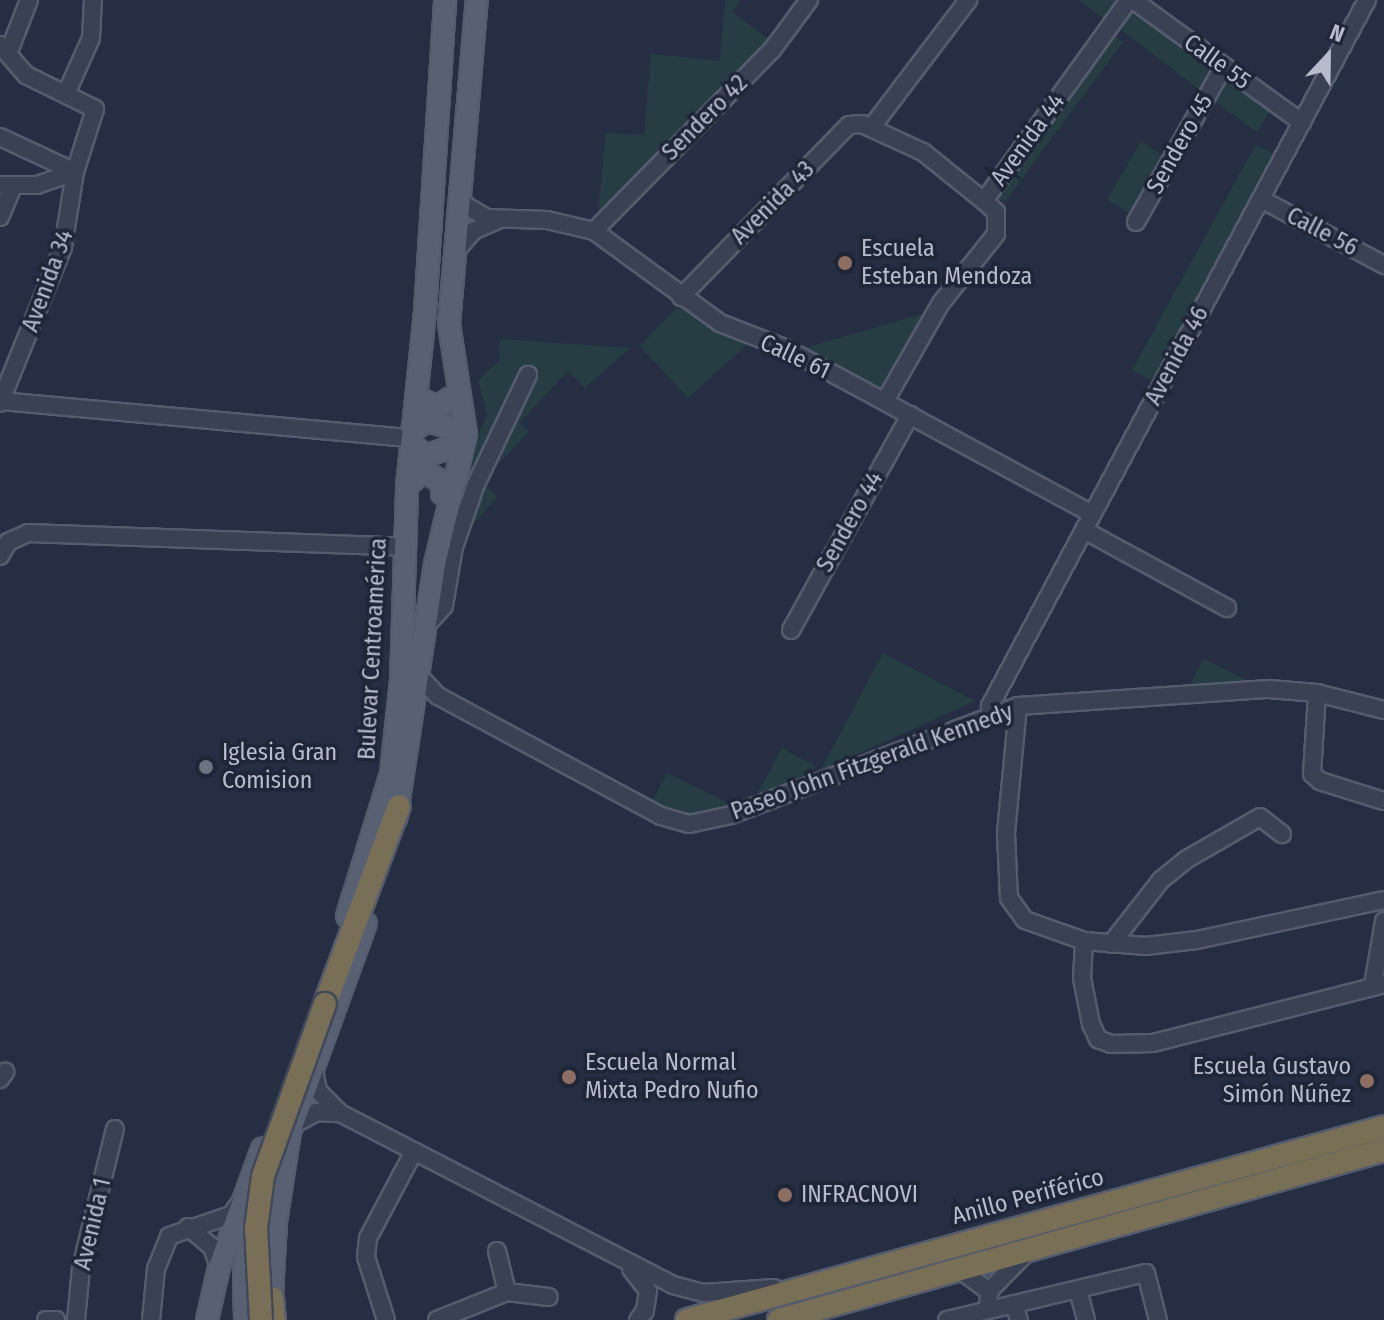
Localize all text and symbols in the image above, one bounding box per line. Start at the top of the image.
north arrow [1288,16,1368,96]
text: N [1326,18,1348,48]
street label: Calle 55 [1178,28,1256,96]
street label: Sendero 42 [656,69,754,167]
street label: Avenida 44 [985,88,1071,192]
street label: Sendero 45 [1141,89,1219,199]
street label: Avenida 43 [725,155,821,251]
street label: Calle 56 [1281,201,1363,263]
street label: Avenida 34 [16,226,80,336]
place label: Escuela Esteban Mendoza [861,235,1032,291]
marker: Escuela Esteban Mendoza [836,254,854,272]
street label: Avenida 46 [1139,302,1215,410]
street label: Calle 61 [756,328,834,386]
street label: Sendero 44 [811,467,889,577]
street label: Bulevar Centroamérica [353,537,393,761]
street label: Paseo John Fitzgerald Kennedy [727,698,1017,826]
place label: Iglesia Gran Comision [222,739,337,795]
marker: Iglesia Gran Comision [197,758,215,776]
place label: Escuela Normal Mixta Pedro Nufio [585,1049,759,1105]
place label: Escuela Gustavo Simón Núñez [1193,1053,1351,1109]
marker: Escuela Normal Mixta Pedro Nufio [560,1068,578,1086]
marker: Escuela Gustavo Simón Núñez [1358,1072,1376,1090]
street label: Anillo Periférico [949,1163,1107,1231]
street label: Avenida 1 [68,1175,118,1273]
place label: INFRACNOVI [801,1181,918,1209]
marker: INFRACNOVI [776,1186,794,1204]

